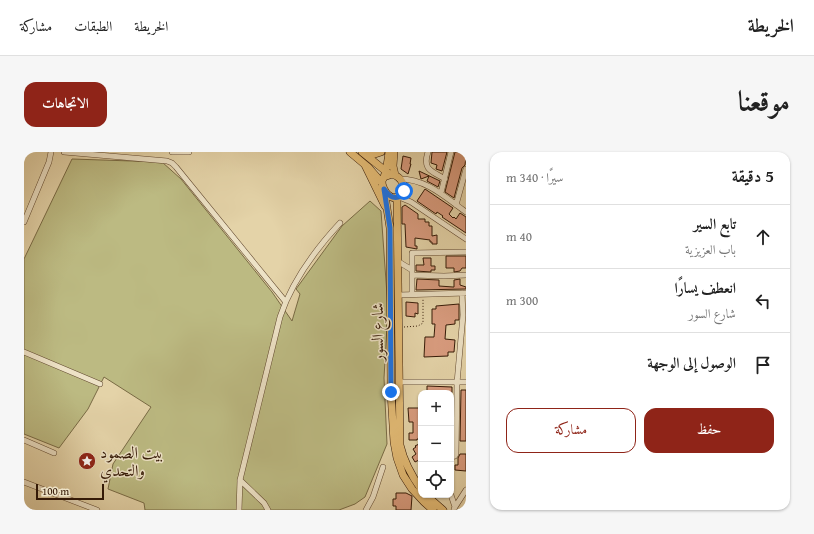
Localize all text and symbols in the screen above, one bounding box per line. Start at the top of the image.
text: الخريطة [748,11,794,39]
text: مشاركة [20,16,52,36]
text: الطبقات [74,16,112,36]
text: الخريطة [134,16,168,36]
text: موقعنا [738,80,790,121]
button: الاتجاهات [24,82,107,127]
text: 5 دقيقة [732,163,774,188]
text: سيرًا · 340 m [506,168,564,187]
route start [395,182,413,200]
text: تابع السير [694,213,736,234]
icon: ahead [752,226,774,248]
text: 40 m [506,227,532,246]
text: باب العزيزية [685,240,736,259]
text: انعطف يسارًا [674,277,736,298]
icon: left [752,290,774,312]
text: 300 m [506,291,538,310]
street label: شارع السور [365,303,391,363]
text: شارع السور [688,304,736,323]
text: الوصول إلى الوجهة [647,352,736,373]
icon: arrive [752,354,774,376]
route end [382,383,400,401]
map controls [418,390,454,498]
button: + [418,390,454,426]
button: مشاركة [506,408,636,453]
button: حفظ [644,408,774,453]
button: − [418,426,454,462]
place label: بيت الصمود والتحدي [100,440,163,483]
place icon: بيت الصمود والتحدي [77,451,97,471]
button: locate [418,462,454,498]
scale bar [36,482,104,501]
text: 100 m [42,483,69,499]

